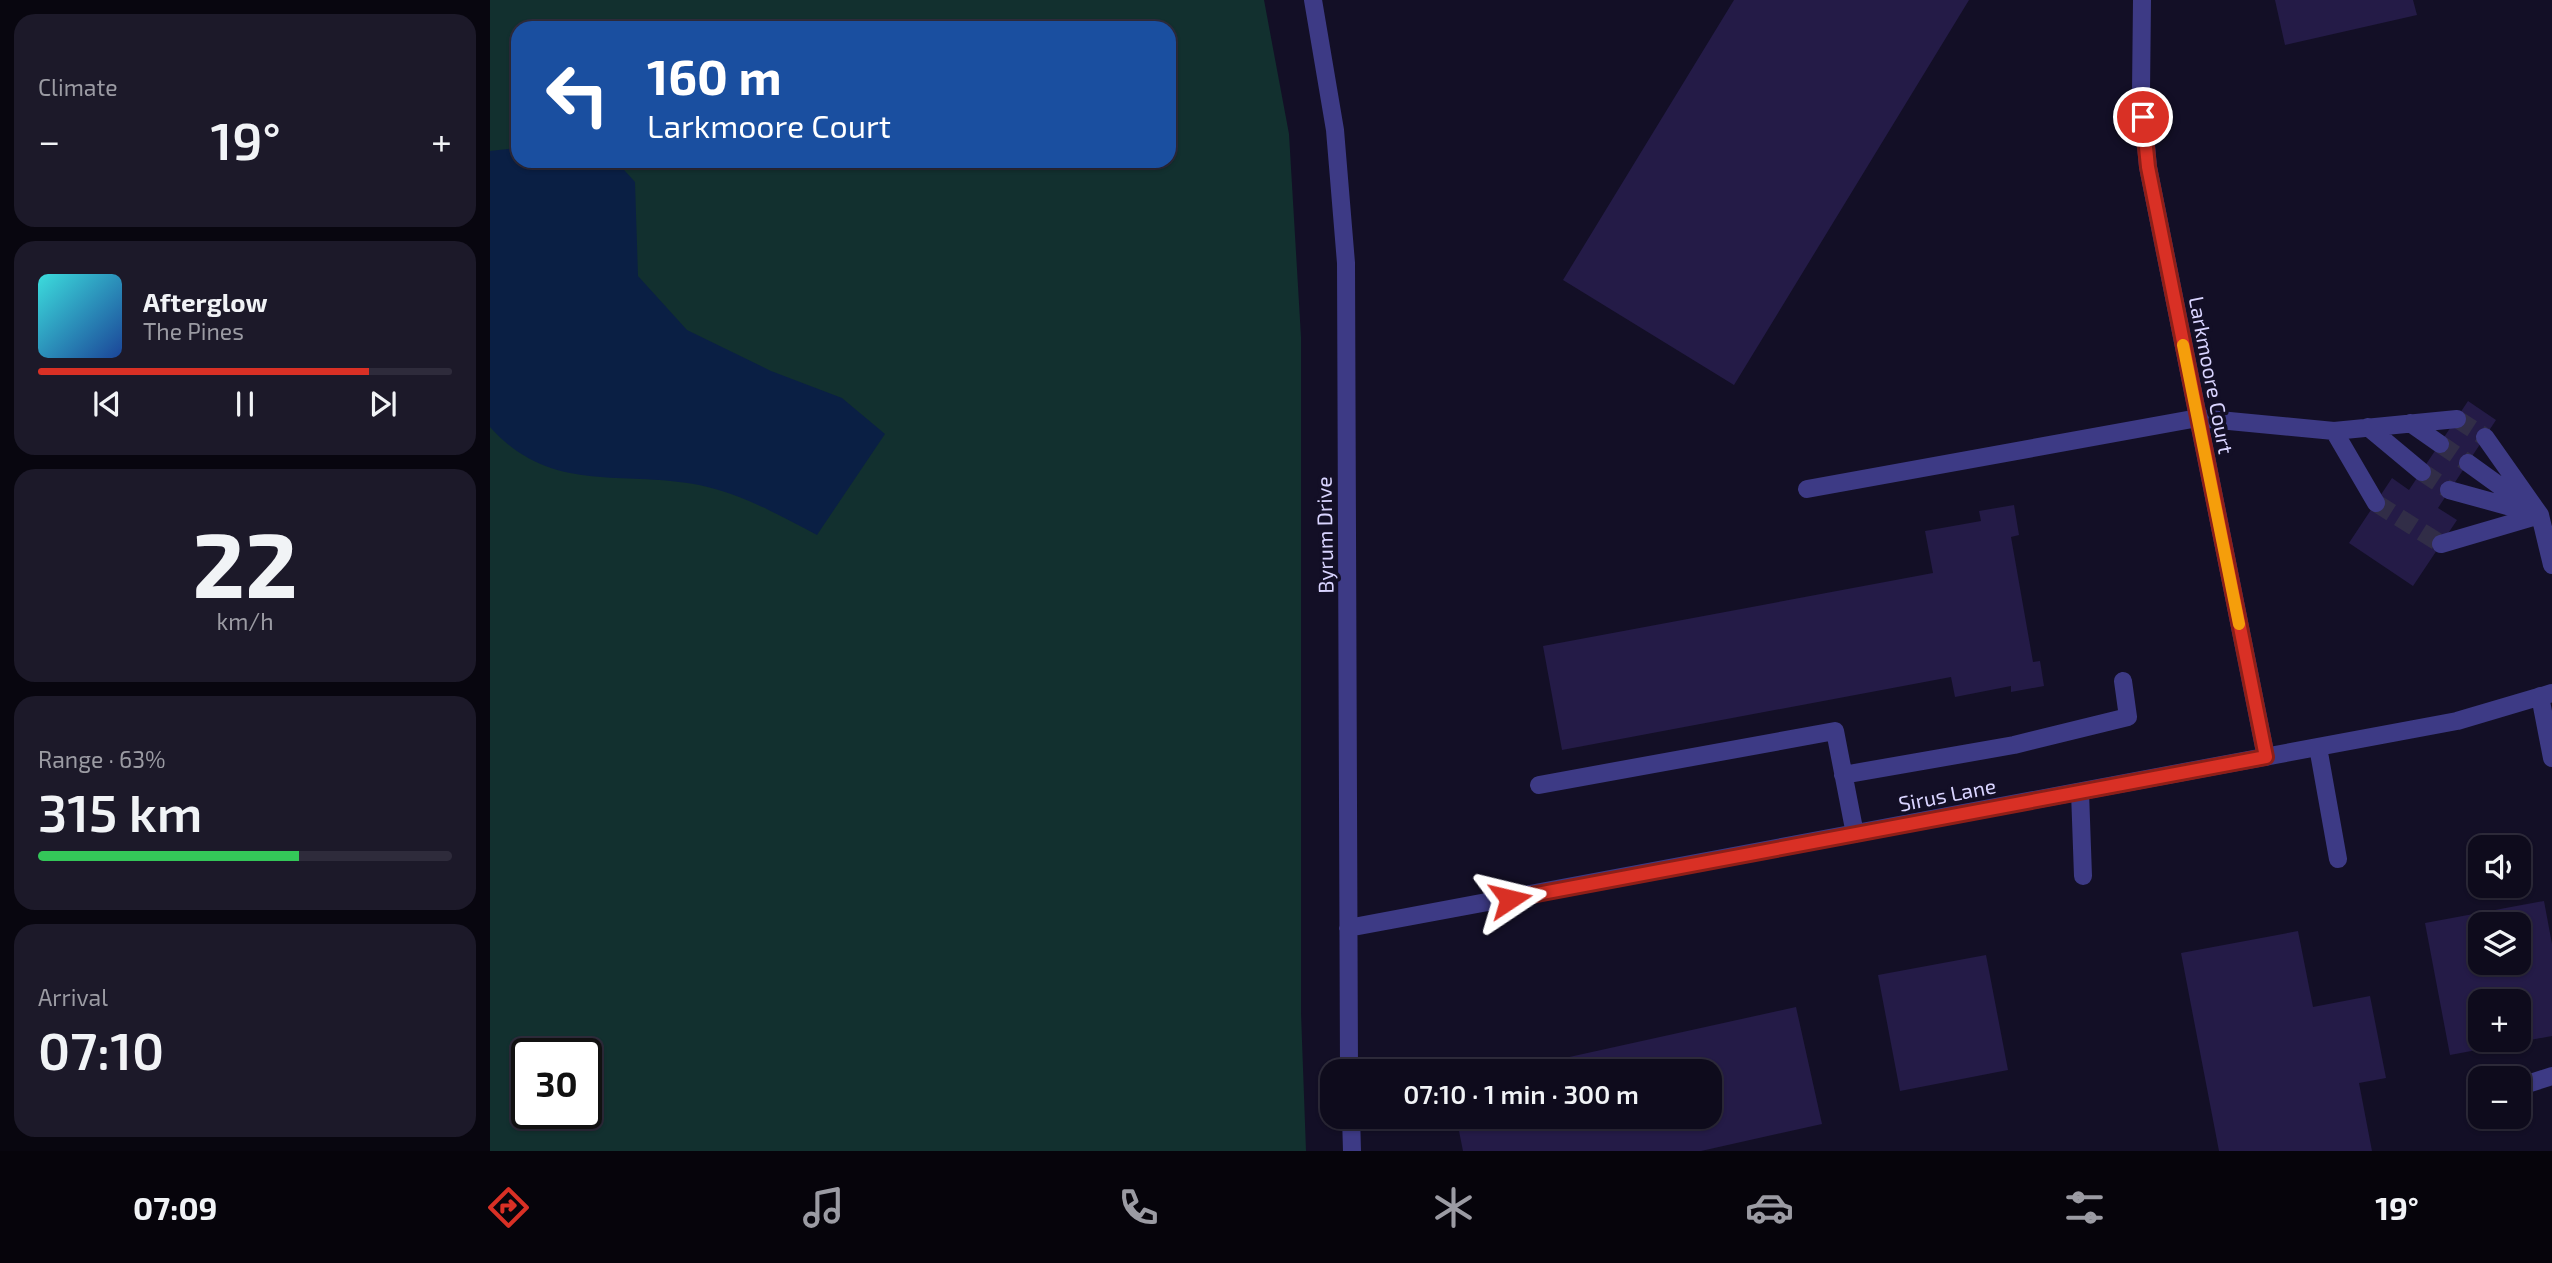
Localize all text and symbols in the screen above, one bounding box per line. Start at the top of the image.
text: 160 m [647,46,782,105]
icon: left [532,49,623,140]
text: Climate [38,73,118,101]
pin [2113,87,2173,147]
icon: arrive [2124,98,2162,136]
text: Larkmoore Court [647,106,891,144]
text: 19° [210,108,281,170]
text: − [38,117,60,163]
text: + [431,117,452,163]
text: Afterglow [143,286,268,317]
street label: Larkmoore Court [2184,294,2240,456]
text: The Pines [143,317,244,345]
icon: previous [88,385,126,423]
icon: pause [226,385,264,423]
icon: next [364,385,402,423]
street label: Byrum Drive [1310,476,1338,594]
text: 22 [192,507,298,616]
text: km/h [216,607,274,635]
text: Range · 63% [38,745,166,773]
street label: Sirus Lane [1896,772,1998,816]
text: 315 km [38,780,202,842]
map controls [2468,835,2531,1129]
button: sound [2468,835,2531,898]
position arrow [1473,862,1547,936]
button: layers [2468,912,2531,975]
text: Arrival [38,983,108,1011]
button: + [2468,989,2531,1052]
text: 07:10 [38,1018,164,1080]
speed limit sign: 30 [511,1038,602,1129]
button: − [2468,1066,2531,1129]
text: 07:10 · 1 min · 300 m [1403,1078,1639,1109]
icon: directions [484,1183,533,1232]
icon: music [799,1183,848,1232]
icon: phone [1114,1183,1163,1232]
icon: climate [1429,1183,1478,1232]
icon: car [1745,1183,1794,1232]
icon: filters [2060,1183,2109,1232]
text: 07:09 [133,1188,218,1226]
text: 19° [2375,1188,2419,1226]

